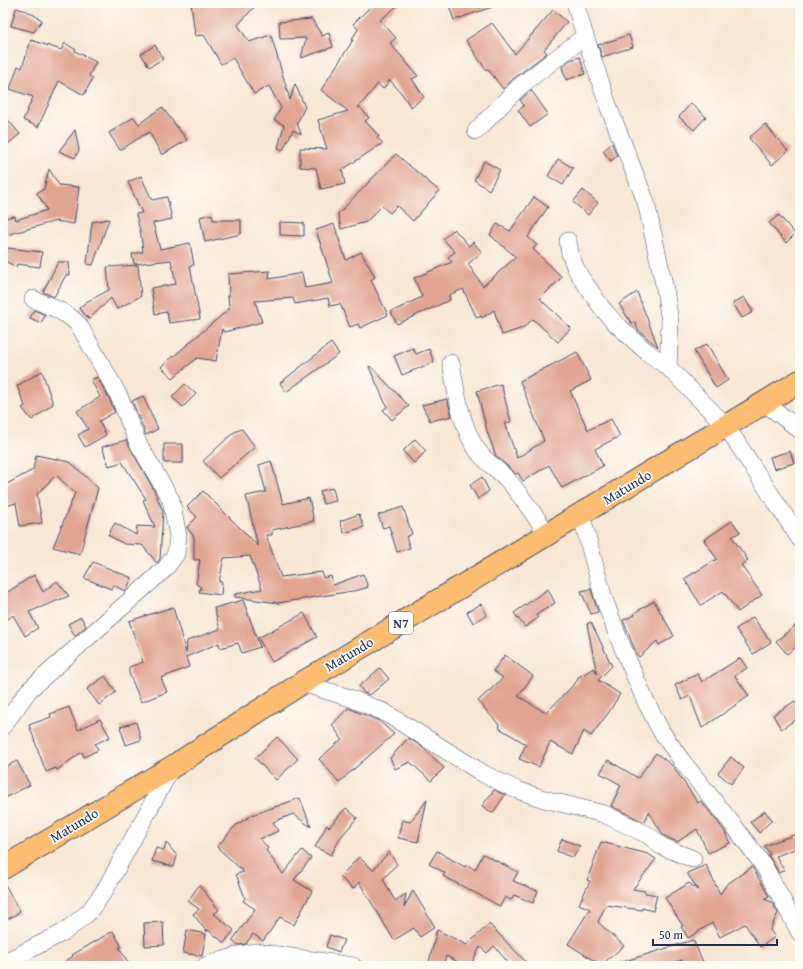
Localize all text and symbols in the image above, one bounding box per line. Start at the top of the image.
street label: Matundo [599,465,655,509]
road number: N7 [389,612,413,634]
street label: Matundo [321,632,377,676]
street label: Matundo [46,803,102,847]
scale bar [653,921,777,947]
text: 50 m [659,926,683,943]

